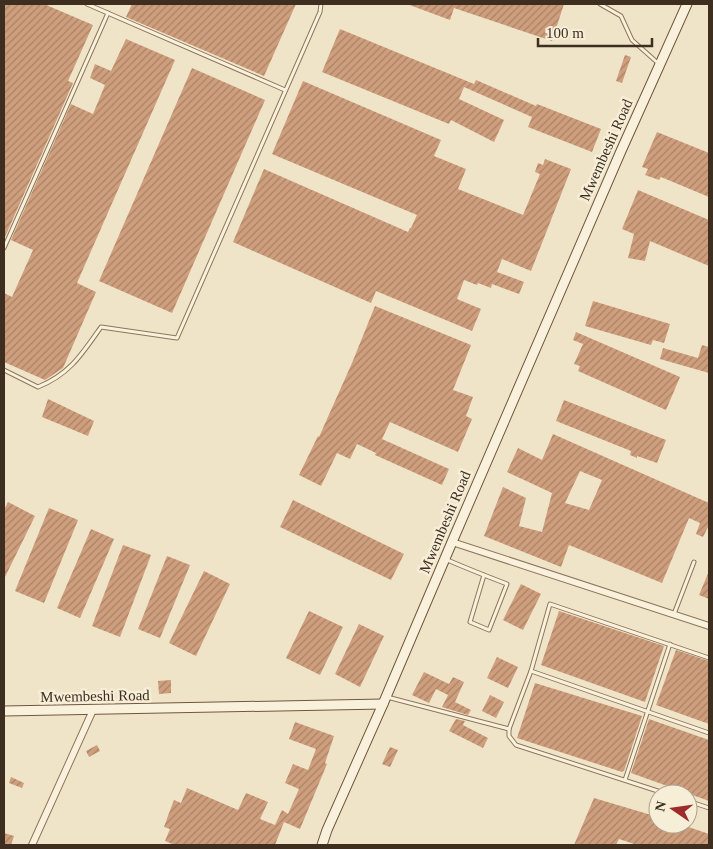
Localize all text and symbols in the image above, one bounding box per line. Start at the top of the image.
scale bar [538,15,652,47]
text: 100 m [546,25,584,41]
street label: Mwembeshi Road [576,96,636,203]
street label: Mwembeshi Road [416,468,474,576]
street label: Mwembeshi Road [40,687,150,705]
north arrow [648,784,698,834]
text: N [652,800,669,813]

